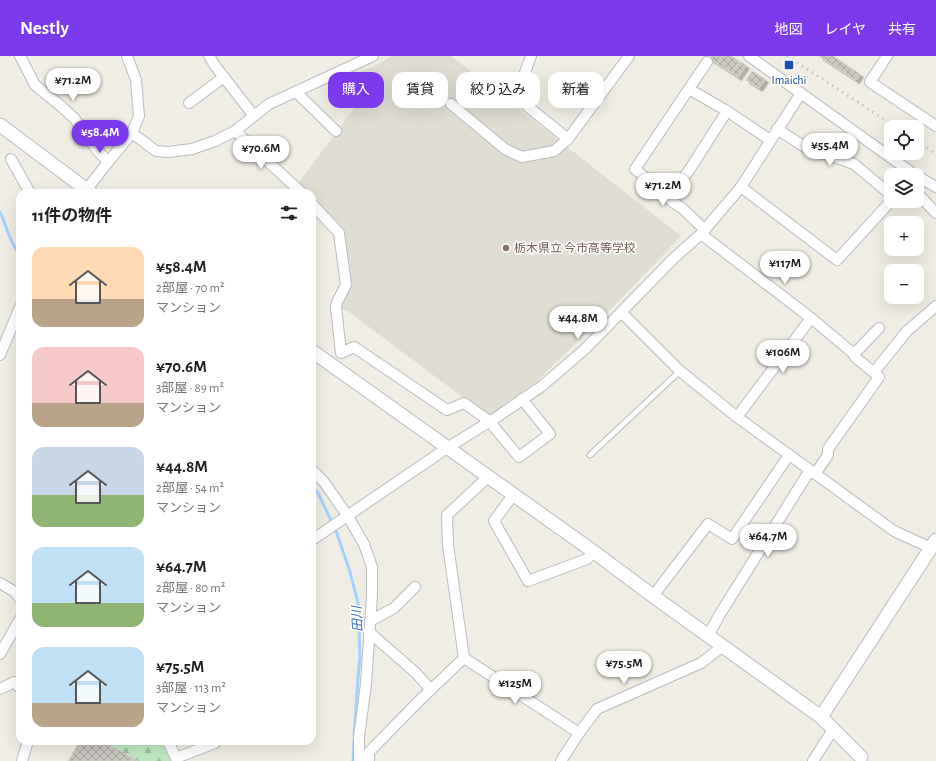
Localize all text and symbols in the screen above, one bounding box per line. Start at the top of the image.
text: Nestly [20,19,69,38]
text: 地図 [774,23,802,37]
text: レイヤ [824,23,866,37]
text: 共有 [888,23,916,37]
marker: Imaichi [783,59,795,71]
pin: ¥71.2M [40,68,106,102]
chip: 購入 [328,72,384,108]
chip: 賃貸 [392,72,448,108]
chip: 絞り込み [456,72,540,108]
chip: 新着 [548,72,604,108]
text: ¥71.2M [55,74,91,87]
place label: Imaichi [772,74,806,86]
pin: ¥58.4M [67,120,133,154]
map controls [884,120,924,304]
button: locate [884,120,924,160]
text: ¥58.4M [81,126,119,139]
pin: ¥55.4M [797,133,863,167]
pin: ¥70.6M [228,136,294,170]
text: ¥55.4M [811,139,849,152]
text: ¥70.6M [242,142,280,155]
button: layers [884,168,924,208]
pin: ¥71.2M [630,173,696,207]
text: ¥71.2M [645,179,681,192]
icon: filters [278,202,300,224]
text: 11件の物件 [32,207,112,224]
button: + [884,216,924,256]
place label: 栃木県立 今市高等学校 [514,241,636,254]
marker: 栃木県立 今市高等学校 [501,243,511,253]
pin: ¥117M [757,251,813,285]
text: ¥117M [769,257,801,270]
text: ¥58.4M [156,258,207,275]
icon: home [64,263,112,311]
button: − [884,264,924,304]
text: 2部屋 · 70 m² [156,282,225,295]
text: マンション [156,302,221,315]
pin: ¥44.8M [545,306,611,340]
text: ¥44.8M [558,312,598,325]
pin: ¥106M [755,340,811,374]
text: ¥106M [766,346,800,359]
text: ¥70.6M [156,358,207,375]
icon: home [64,363,112,411]
text: 3部屋 · 89 m² [156,382,224,395]
text: マンション [156,402,221,415]
text: ¥44.8M [156,458,208,475]
icon: home [64,463,112,511]
text: 2部屋 · 54 m² [156,482,224,495]
text: マンション [156,502,221,515]
pin: ¥64.7M [735,524,801,558]
text: ¥64.7M [749,530,787,543]
text: ¥64.7M [156,558,207,575]
icon: home [64,563,112,611]
text: 2部屋 · 80 m² [156,582,225,595]
text: マンション [156,602,221,615]
water label: 田川 [350,604,365,632]
pin: ¥75.5M [591,651,657,685]
text: ¥75.5M [605,657,643,670]
text: ¥75.5M [156,658,204,675]
icon: home [64,663,112,711]
pin: ¥125M [487,671,543,705]
text: ¥125M [498,677,532,690]
text: 3部屋 · 113 m² [156,682,226,695]
text: マンション [156,702,221,715]

